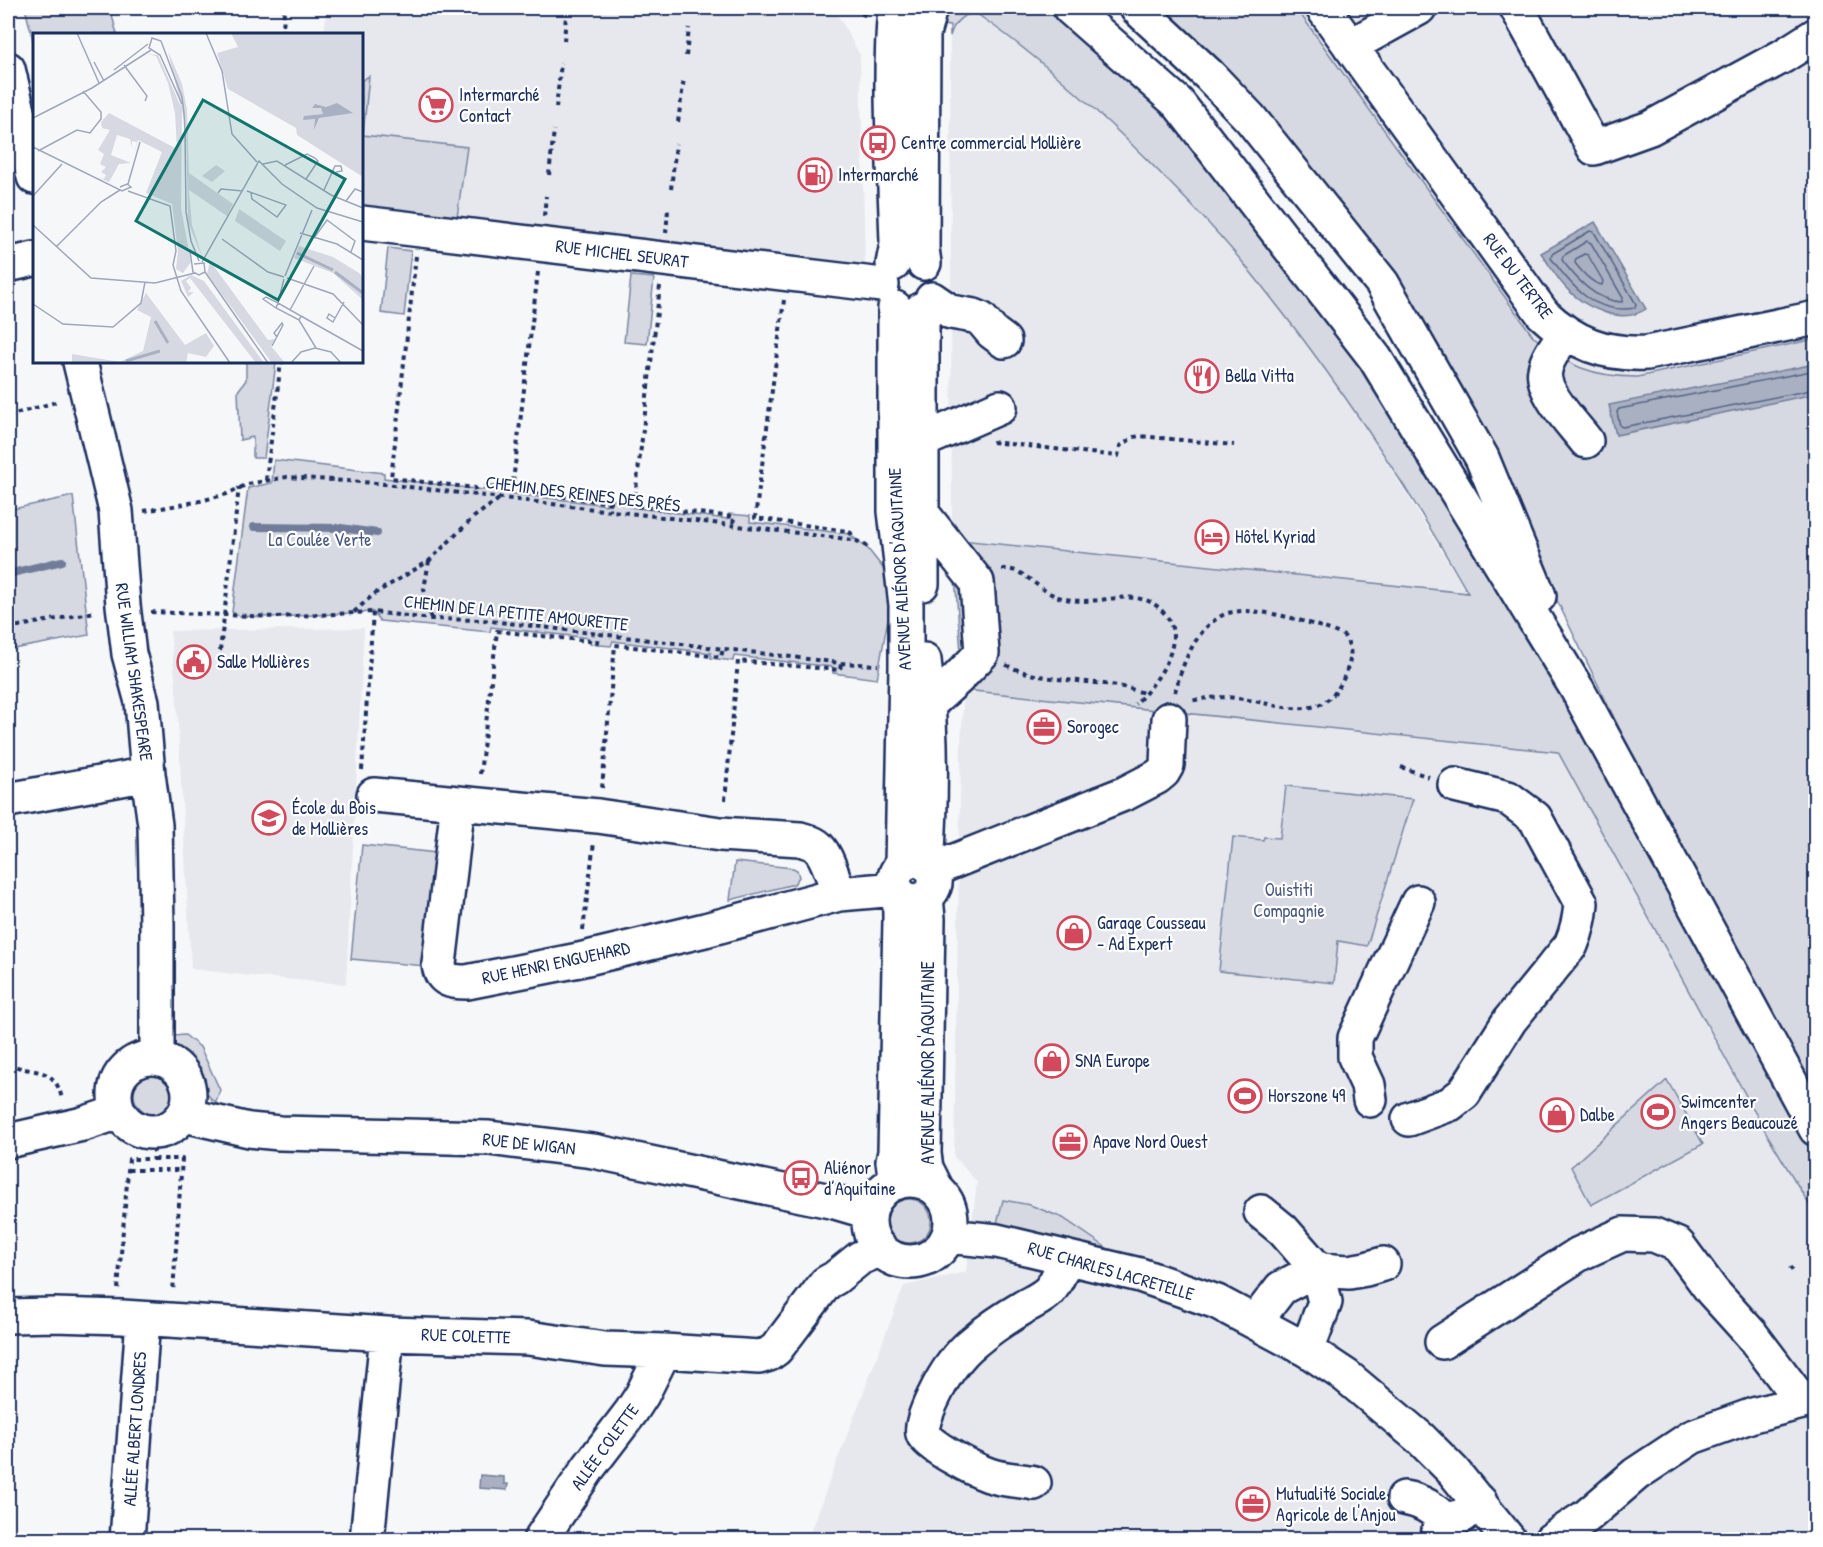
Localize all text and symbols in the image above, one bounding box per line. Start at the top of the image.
inset map [33,33,363,363]
place label: Intermarché Contact [459,82,540,128]
supermarket icon: Intermarché Contact [418,87,454,123]
bus stop icon: Centre commercial Mollière [860,125,896,161]
place label: Centre commercial Mollière [901,130,1081,155]
fuel station icon: Intermarché [797,157,833,193]
place label: Intermarché [838,162,919,187]
street label: RUE DU TERTRE [1478,227,1559,324]
street label: RUE MICHEL SEURAT [554,233,690,274]
restaurant icon: Bella Vitta [1184,358,1220,394]
place label: Bella Vitta [1225,363,1294,388]
street label: AVENUE ALIÉNOR D'AQUITAINE [882,467,917,671]
street label: CHEMIN DES REINES DES PRÉS [484,469,682,518]
hotel icon: Hôtel Kyriad [1194,519,1230,555]
place label: Hôtel Kyriad [1235,524,1315,549]
park label: La Coulée Verte [268,527,372,552]
street label: RUE WILLIAM SHAKESPEARE [110,581,159,763]
street label: CHEMIN DE LA PETITE AMOURETTE [403,588,629,637]
public building icon: Salle Mollières [176,644,212,680]
place label: Salle Mollières [217,649,309,674]
office icon: Sorogec [1026,709,1062,745]
place label: Sorogec [1067,714,1119,739]
place label: École du Bois de Mollières [292,795,376,841]
school or university icon: École du Bois de Mollières [251,800,287,836]
park label: Ouistiti Compagnie [1253,877,1325,923]
place label: Garage Cousseau - Ad Expert [1097,910,1206,956]
shop icon: Garage Cousseau - Ad Expert [1056,915,1092,951]
street label: RUE HENRI ENGUEHARD [480,935,633,990]
street label: AVENUE ALIÉNOR D'AQUITAINE [915,961,940,1165]
shop icon: SNA Europe [1034,1043,1070,1079]
place label: SNA Europe [1075,1048,1150,1073]
sports icon: Horszone 49 [1227,1078,1263,1114]
place label: Horszone 49 [1268,1083,1346,1108]
place label: Swimcenter Angers Beaucouzé [1681,1089,1798,1135]
sports icon: Swimcenter Angers Beaucouzé [1640,1094,1676,1130]
shop icon: Dalbe [1539,1097,1575,1133]
place label: Dalbe [1580,1102,1615,1127]
office icon: Apave Nord Ouest [1052,1124,1088,1160]
street label: RUE DE WIGAN [481,1126,577,1161]
place label: Apave Nord Ouest [1093,1129,1208,1154]
place label: Aliénor d’Aquitaine [824,1155,896,1201]
bus stop icon: Aliénor d’Aquitaine [783,1160,819,1196]
street label: RUE CHARLES LACRETELLE [1025,1235,1197,1306]
street label: RUE COLETTE [421,1321,511,1350]
street label: ALLÉE ALBERT LONDRES [117,1351,152,1507]
street label: ALLÉE COLETTE [565,1398,645,1495]
place label: Mutualité Sociale Agricole de l'Anjou [1276,1481,1396,1527]
office icon: Mutualité Sociale Agricole de l'Anjou [1235,1486,1271,1522]

